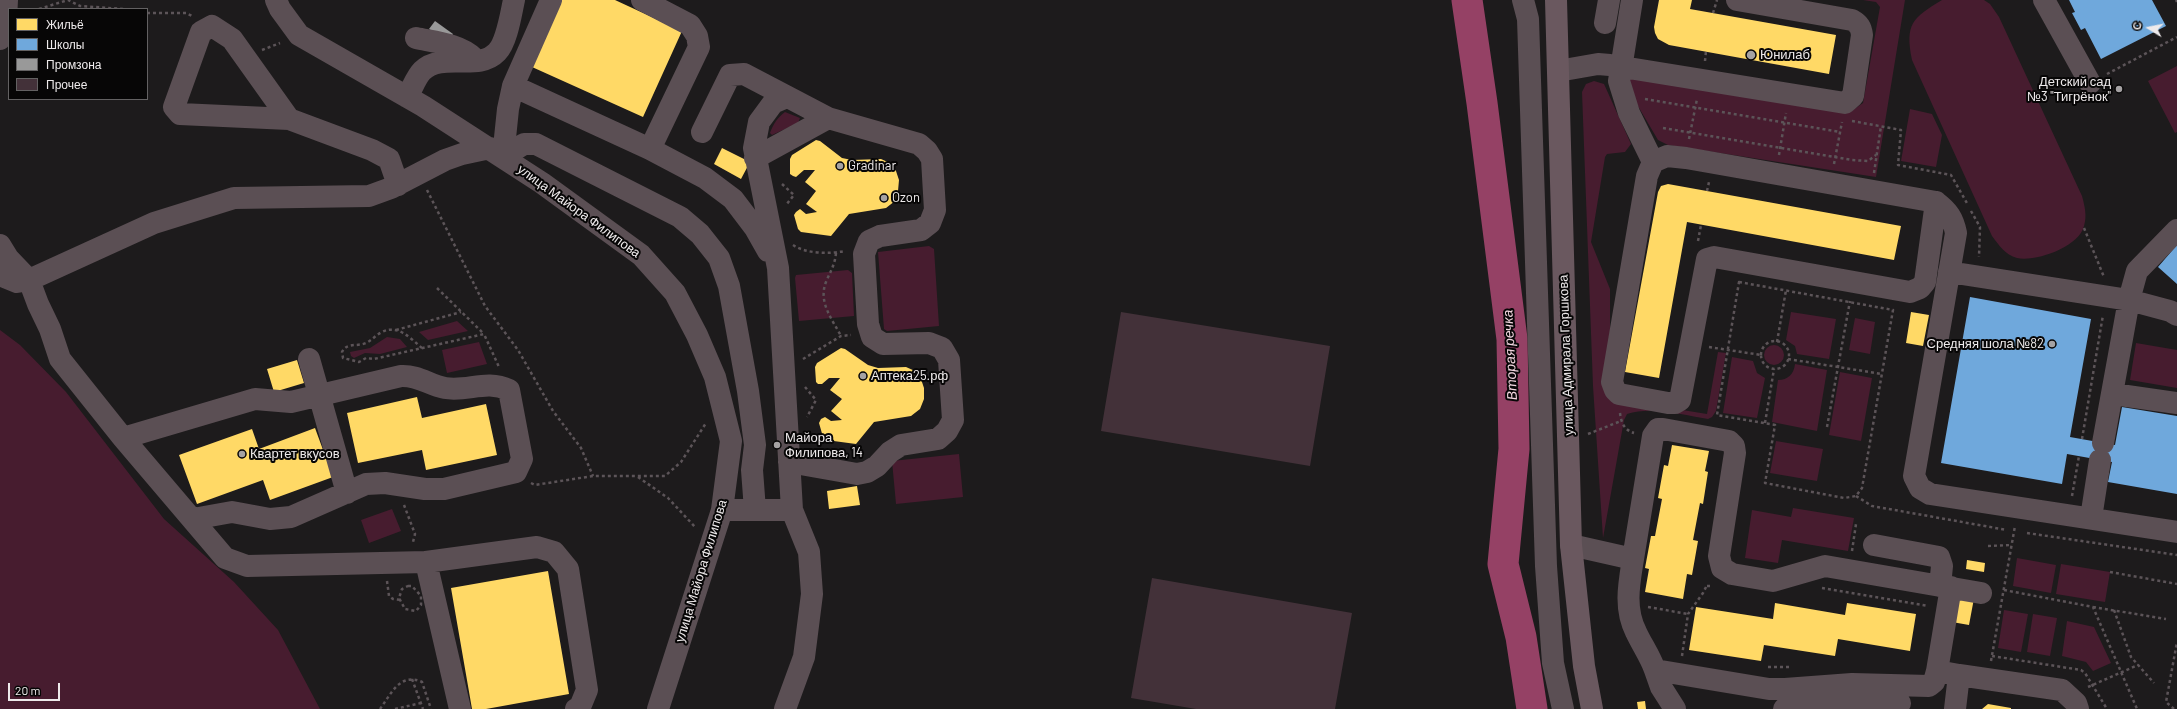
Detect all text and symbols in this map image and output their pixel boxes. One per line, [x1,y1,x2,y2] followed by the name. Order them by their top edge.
[8,8,148,100] legend
[2129,8,2169,48] north arrow
[46,17,84,31] text: Жильё
[2130,21,2144,31] text: С
[46,37,84,51] text: Школы
[1760,47,1810,63] place label: Юнилаб
[1745,49,1757,61] marker: Юнилаб
[46,57,101,71] text: Промзона
[2027,74,2111,105] place label: Детский сад №3 "Тигрёнок"
[46,77,87,91] text: Прочее
[2114,84,2124,94] marker: Детский сад №3 "Тигрёнок"
[848,158,896,174] place label: Gradinar
[514,161,644,261] street label: улица Майора Филипова
[835,161,845,171] marker: Gradinar
[892,190,920,206] place label: Ozon
[879,193,889,203] marker: Ozon
[1555,274,1577,436] street label: улица Адмирала Горшкова
[1499,309,1521,401] water label: Вторая речка
[1927,336,2044,352] place label: Средняя шола №82
[2047,339,2057,349] marker: Средняя шола №82
[871,368,948,384] place label: Аптека25.рф
[858,371,868,381] marker: Аптека25.рф
[785,430,863,461] place label: Майора Филипова, 14
[772,440,782,450] marker: Майора Филипова, 14
[250,446,340,462] place label: Квартет вкусов
[237,449,247,459] marker: Квартет вкусов
[672,498,730,644] street label: улица Майора Филипова
[10,675,62,701] scale bar
[15,683,41,697] text: 20 m

